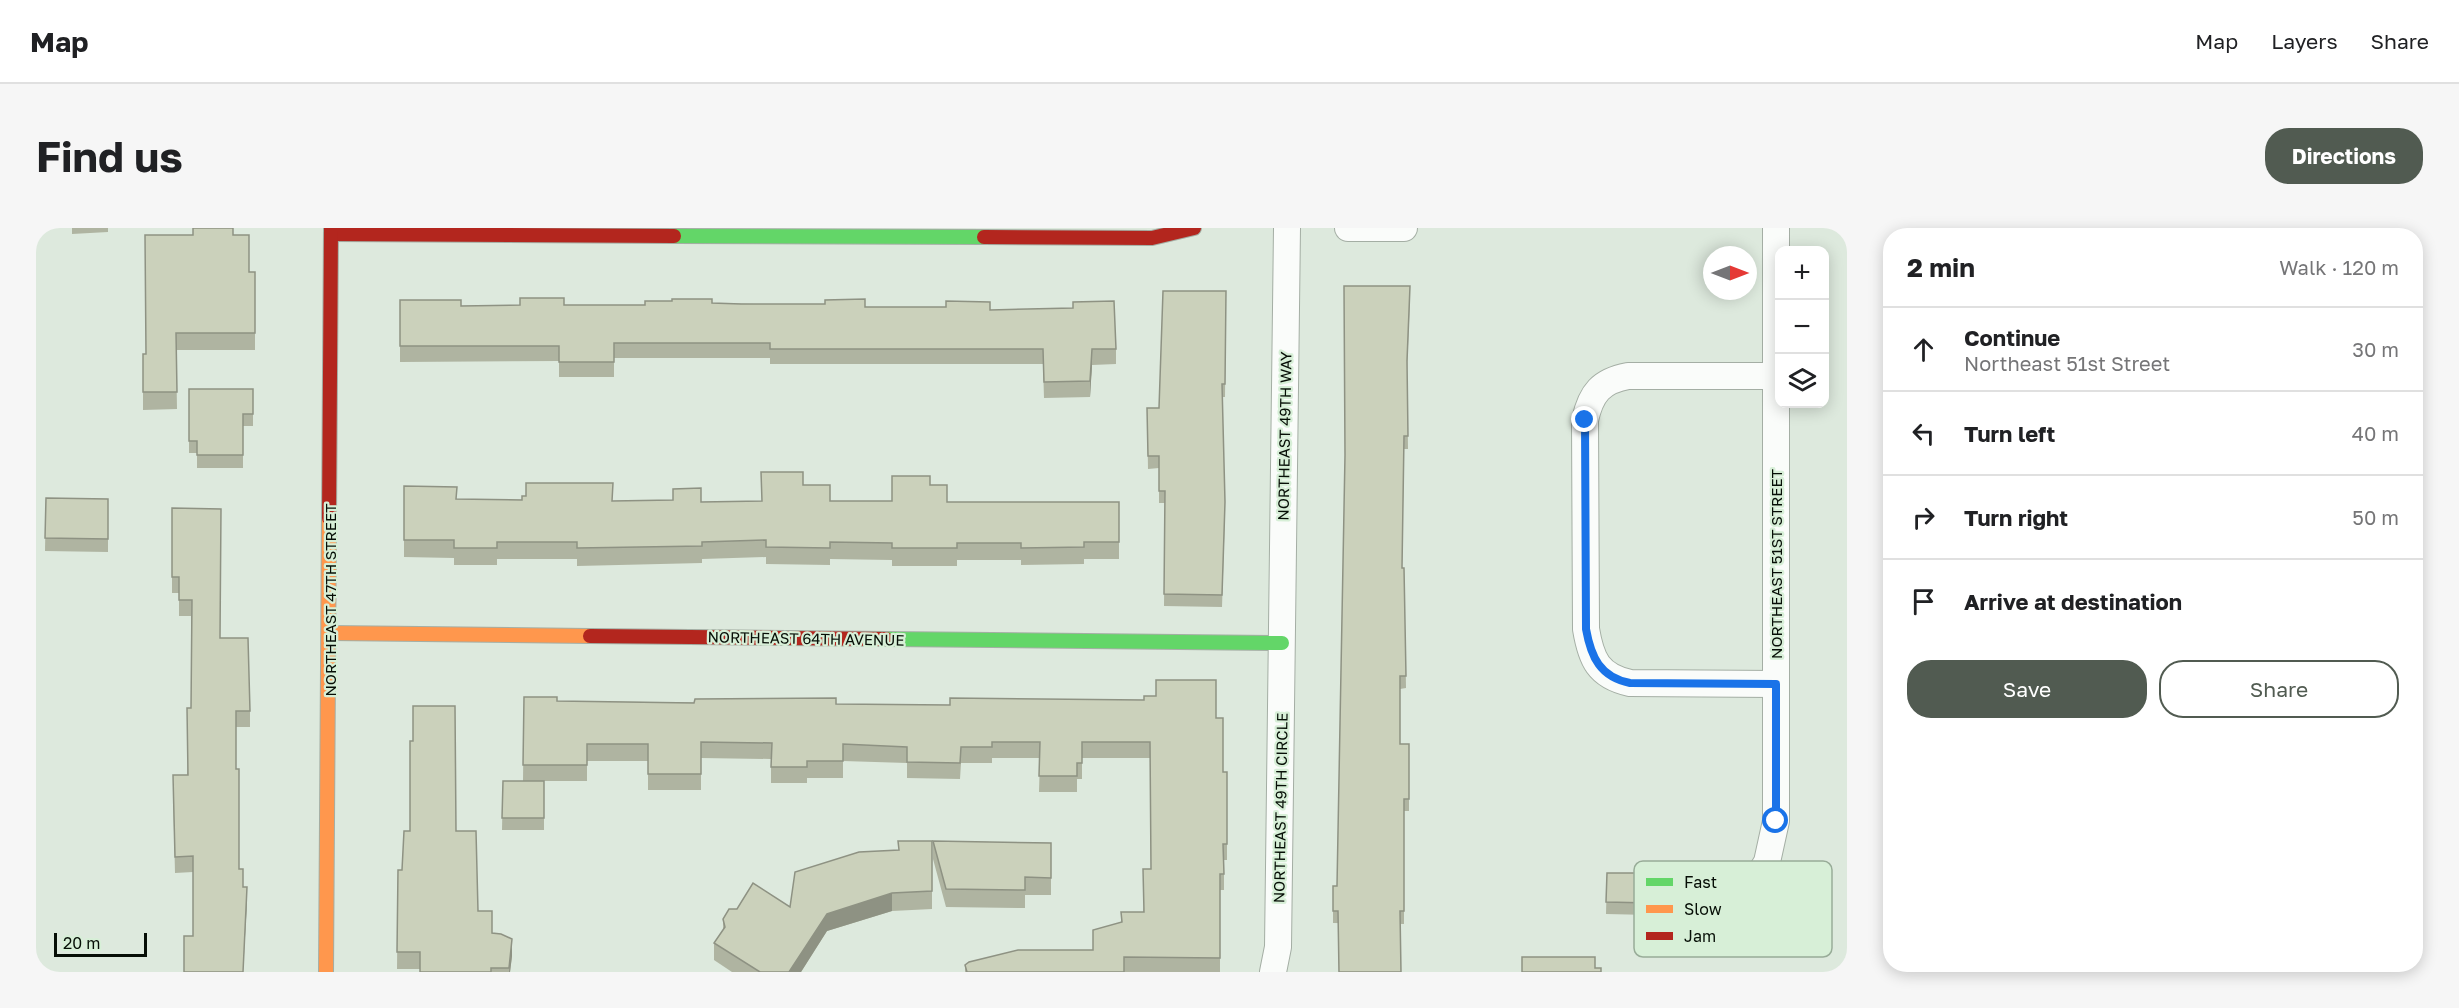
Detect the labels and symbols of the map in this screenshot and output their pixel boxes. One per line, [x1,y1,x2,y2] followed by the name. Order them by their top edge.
[1703,246,1757,300] north arrow
[1274,351,1294,521] street label: NORTHEAST 49TH WAY
[1571,406,1597,432] route end
[1767,469,1785,659] street label: NORTHEAST 51ST STREET
[321,503,339,697] street label: NORTHEAST 47TH STREET
[707,627,905,649] street label: NORTHEAST 64TH AVENUE
[1269,713,1291,903] street label: NORTHEAST 49TH CIRCLE
[1762,807,1788,833] route start
[1634,861,1832,957] legend
[1684,872,1717,892] text: Fast
[1684,899,1722,919] text: Slow
[1684,926,1716,946] text: Jam
[54,930,147,958] scale bar

